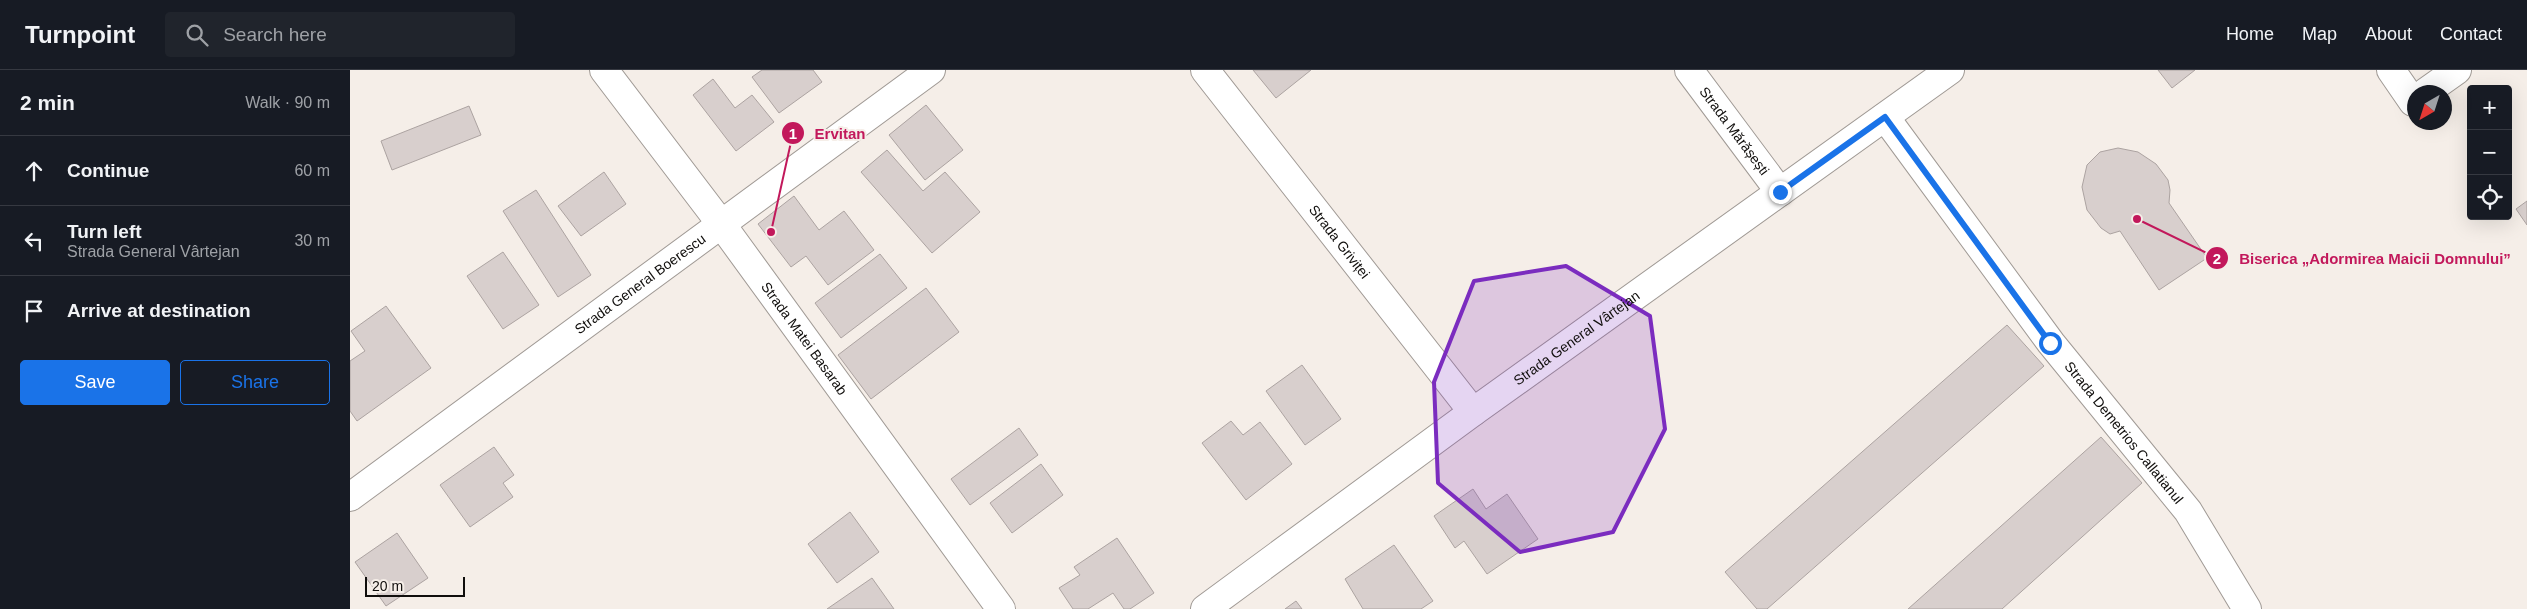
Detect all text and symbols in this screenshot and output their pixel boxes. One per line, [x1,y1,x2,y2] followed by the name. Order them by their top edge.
[165,12,515,57] search box
[25,21,135,48] text: Turnpoint
[183,21,211,49] icon: search
[223,24,327,45] text: Search here
[2226,24,2274,44] text: Home
[2302,24,2337,44] text: Map
[2365,24,2412,44] text: About
[2440,24,2502,44] text: Contact
[1696,84,1773,178] street label: Strada Mărășești
[2407,85,2452,130] north arrow
[2467,85,2512,220] map controls
[2467,85,2512,130] button: +
[20,91,75,114] text: 2 min
[245,94,330,111] text: Walk · 90 m
[780,118,876,148] callout: Ervitan
[789,125,797,142] text: 1
[815,125,865,142] text: Ervitan
[2467,130,2512,175] button: −
[20,157,48,185] icon: ahead
[67,160,149,181] text: Continue
[294,162,330,179] text: 60 m
[2467,175,2512,220] button: locate
[1769,181,1792,204] route end
[1306,202,1373,281] street label: Strada Griviței
[67,221,142,242] text: Turn left
[20,227,48,255] icon: left
[572,231,709,337] street label: Strada General Boerescu
[294,232,330,249] text: 30 m
[67,243,240,260] text: Strada General Vârtejan
[2205,243,2521,273] callout: Biserica „Adormirea Maicii Domnului”
[2213,250,2221,267] text: 2
[2239,250,2511,267] text: Biserica „Adormirea Maicii Domnului”
[758,279,851,398] street label: Strada Matei Basarab
[1510,287,1643,388] street label: Strada General Vârtejan
[20,297,48,325] icon: arrive
[67,300,251,321] text: Arrive at destination
[2039,332,2062,355] route start
[2061,358,2187,507] street label: Strada Demetrios Callatianul
[20,360,170,405] button: Save
[180,360,330,405] button: Share
[365,574,465,597] scale bar
[372,578,403,594] text: 20 m

